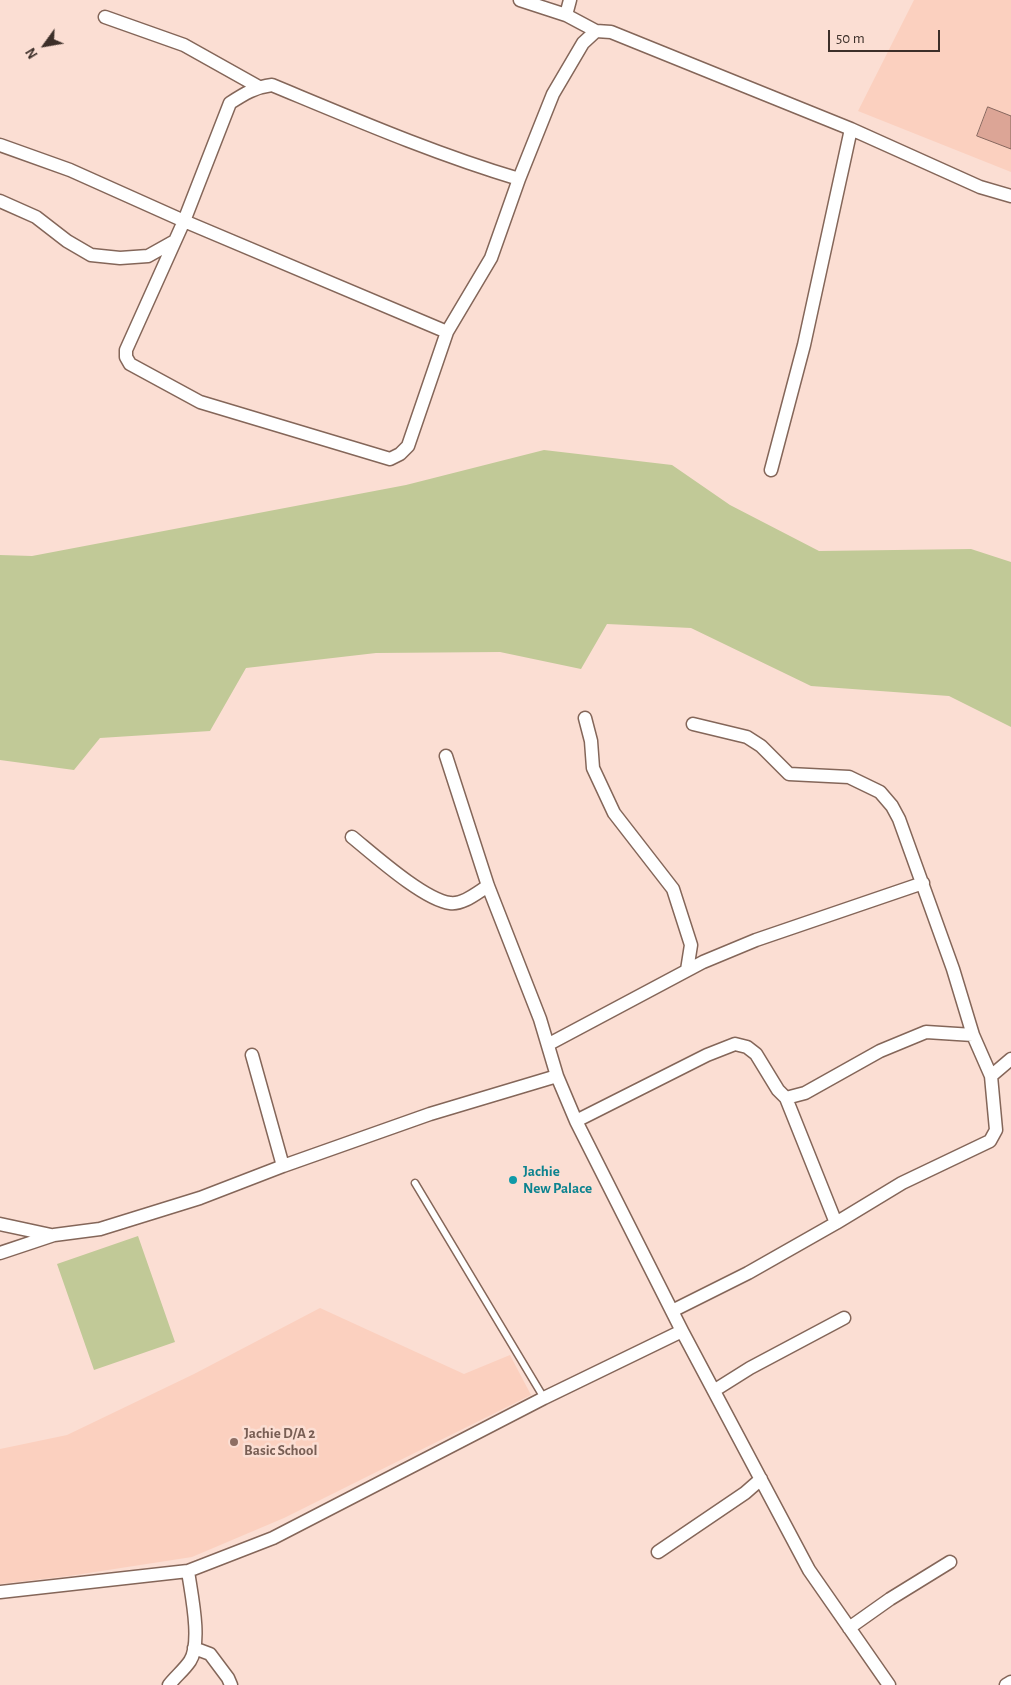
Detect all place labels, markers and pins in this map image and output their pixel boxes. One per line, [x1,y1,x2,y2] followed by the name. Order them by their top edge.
[523,1162,592,1197] place label: Jachie New Palace
[507,1174,519,1186] marker: Jachie New Palace
[244,1424,317,1459] place label: Jachie D/A 2 Basic School
[228,1436,240,1448] marker: Jachie D/A 2 Basic School

